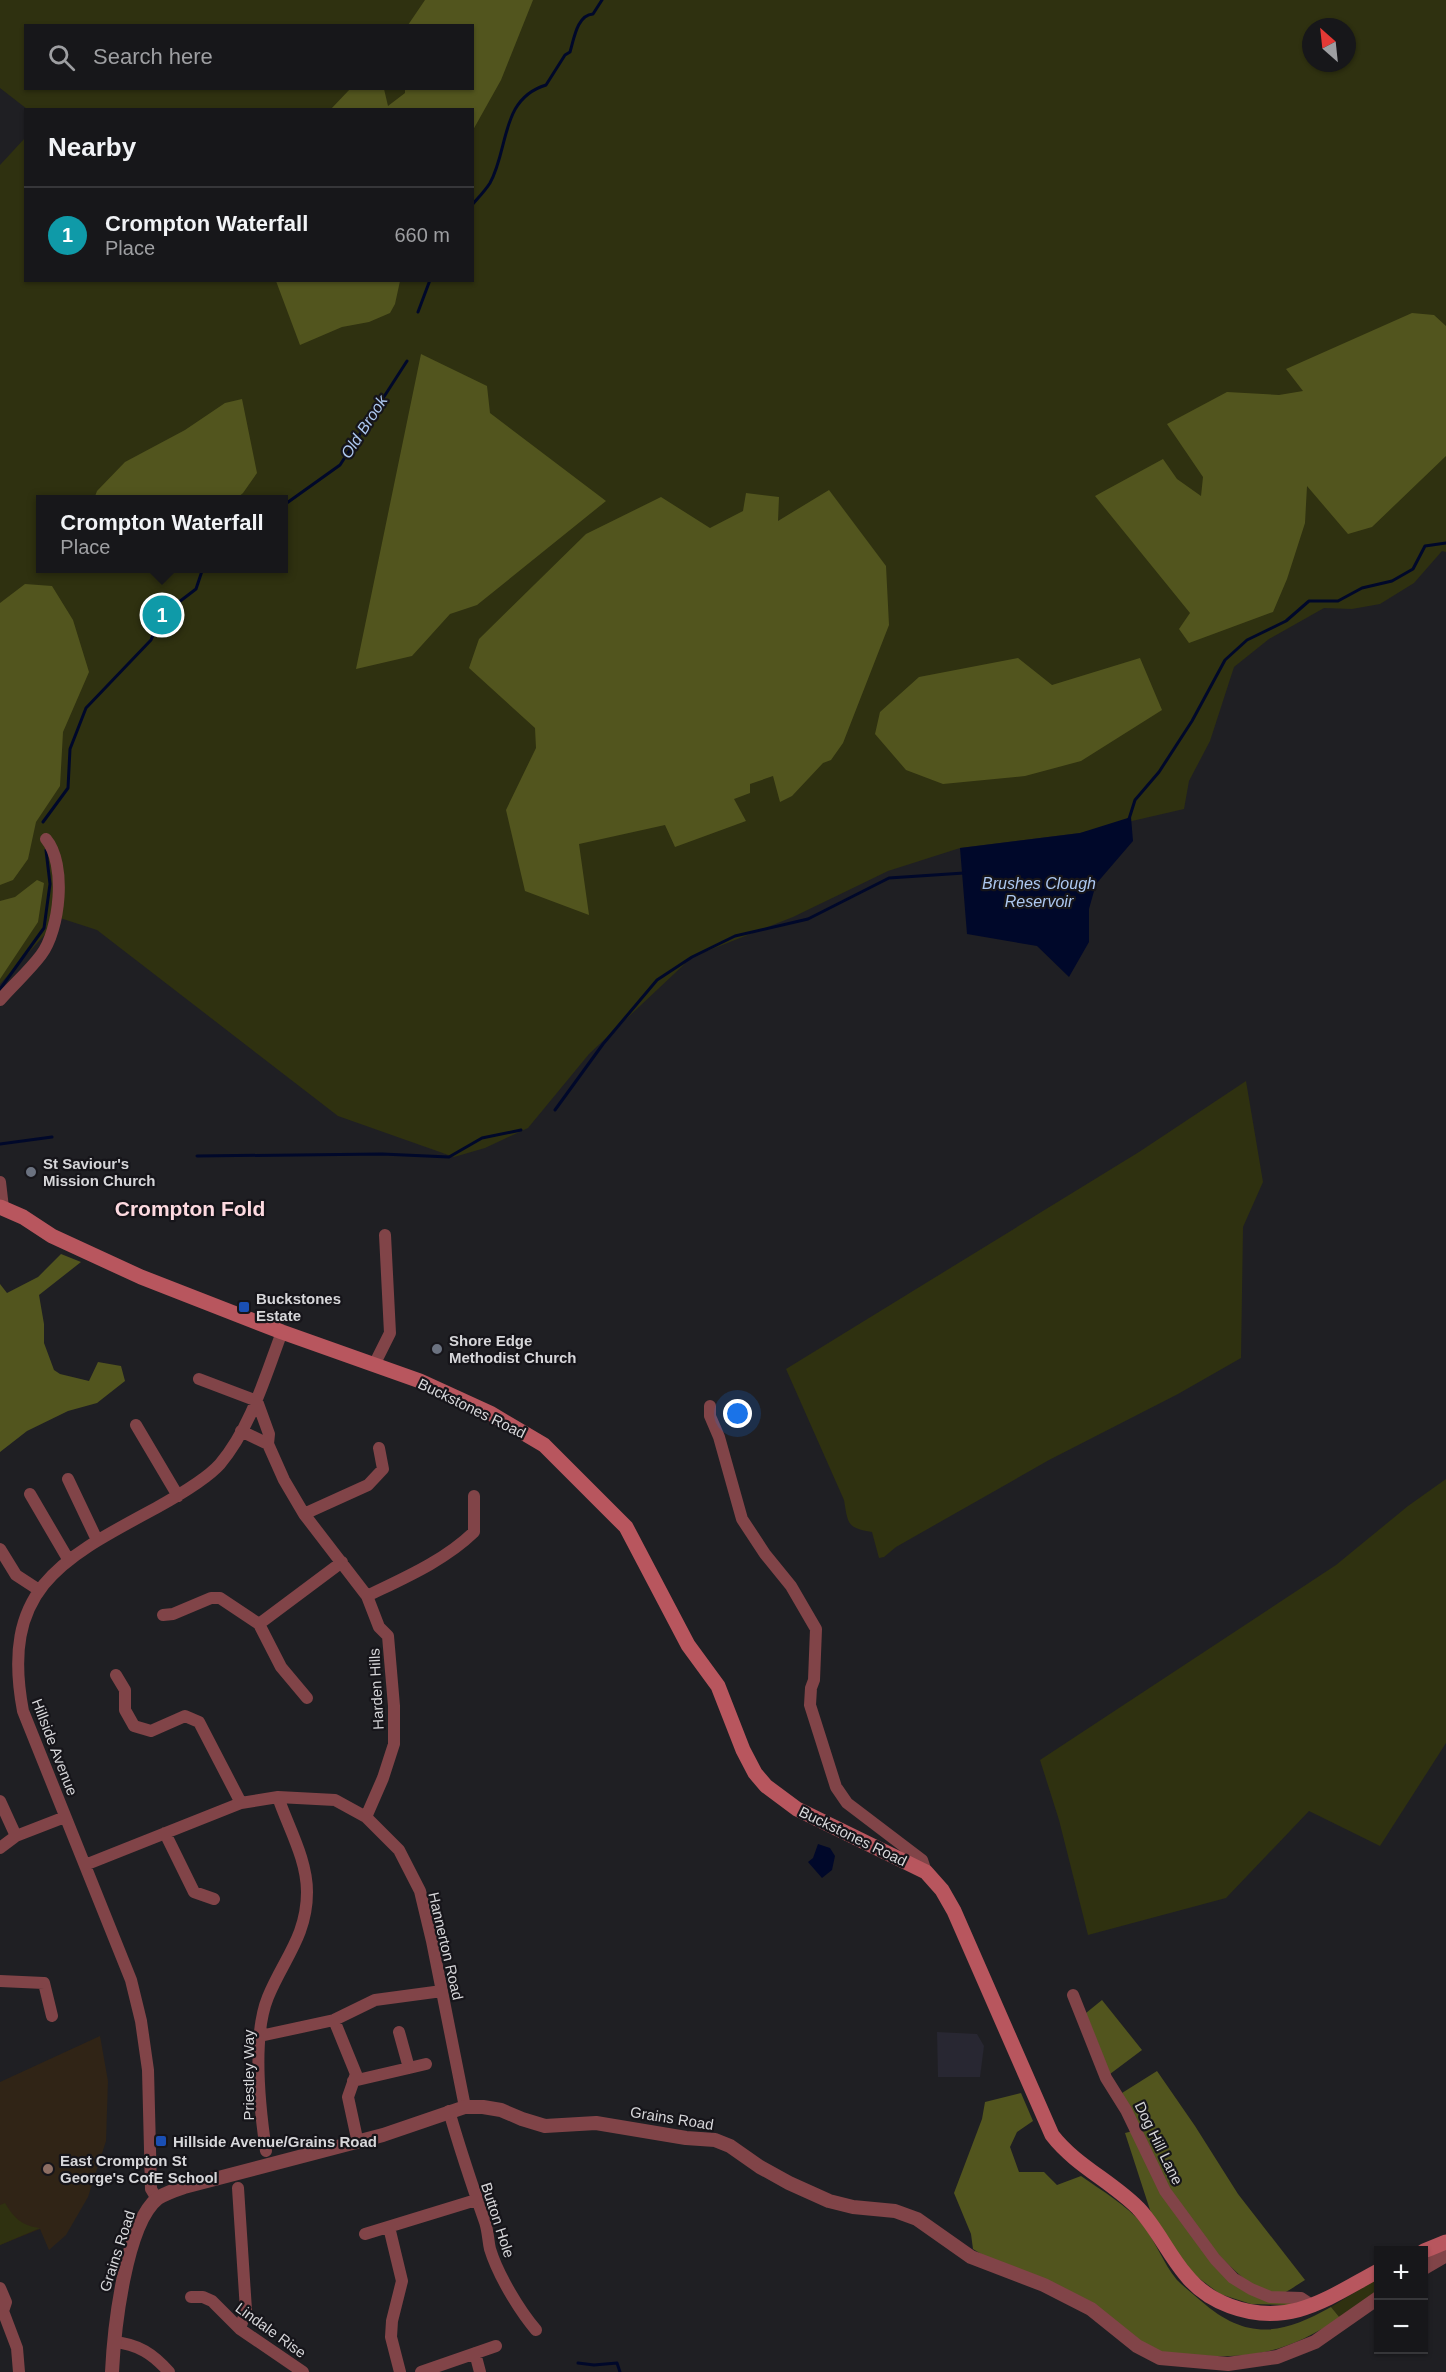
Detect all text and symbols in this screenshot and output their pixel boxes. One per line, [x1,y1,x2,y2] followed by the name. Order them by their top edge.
[1302,18,1356,72] north arrow
[24,24,474,90] search box
[45,41,78,74] icon: search
[93,44,213,69] text: Search here
[48,132,136,162] text: Nearby
[105,211,308,236] text: Crompton Waterfall
[62,224,73,246] text: 1
[394,224,450,246] text: 660 m
[105,237,155,259] text: Place
[337,392,391,461] water label: Old Brook
[36,495,288,573] popup
[60,510,264,535] text: Crompton Waterfall
[60,536,110,558] text: Place
[142,592,182,638] pin: 1
[982,875,1096,910] water label: Brushes Clough Reservoir
[43,1155,156,1189] place label: St Saviour's Mission Church
[24,1165,38,1179] marker: St Saviour's Mission Church
[115,1197,265,1220] district label: Crompton Fold
[256,1290,341,1324] place label: Buckstones Estate
[237,1300,251,1314] marker: Buckstones Estate
[449,1332,577,1366] place label: Shore Edge Methodist Church
[430,1342,444,1356] marker: Shore Edge Methodist Church
[415,1375,529,1441] street label: Buckstones Road
[723,1399,752,1428] your location
[365,1648,387,1730] street label: Harden Hills
[29,1696,81,1798] street label: Hillside Avenue
[796,1803,910,1869] street label: Buckstones Road
[425,1890,467,2002] street label: Hannerton Road
[240,2029,257,2121] street label: Priestley Way
[1132,2099,1186,2187] street label: Dog Hill Lane
[629,2103,715,2133] street label: Grains Road
[173,2133,377,2150] place label: Hillside Avenue/Grains Road
[154,2134,168,2148] marker: Hillside Avenue/Grains Road
[60,2152,218,2186] place label: East Crompton St George's CofE School
[41,2162,55,2176] marker: East Crompton St George's CofE School
[478,2180,518,2260] street label: Button Hole
[96,2208,138,2294] street label: Grains Road
[1374,2246,1428,2354] map controls
[1374,2246,1428,2300] button: +
[233,2299,309,2361] street label: Lindale Rise
[1374,2300,1428,2354] button: −

